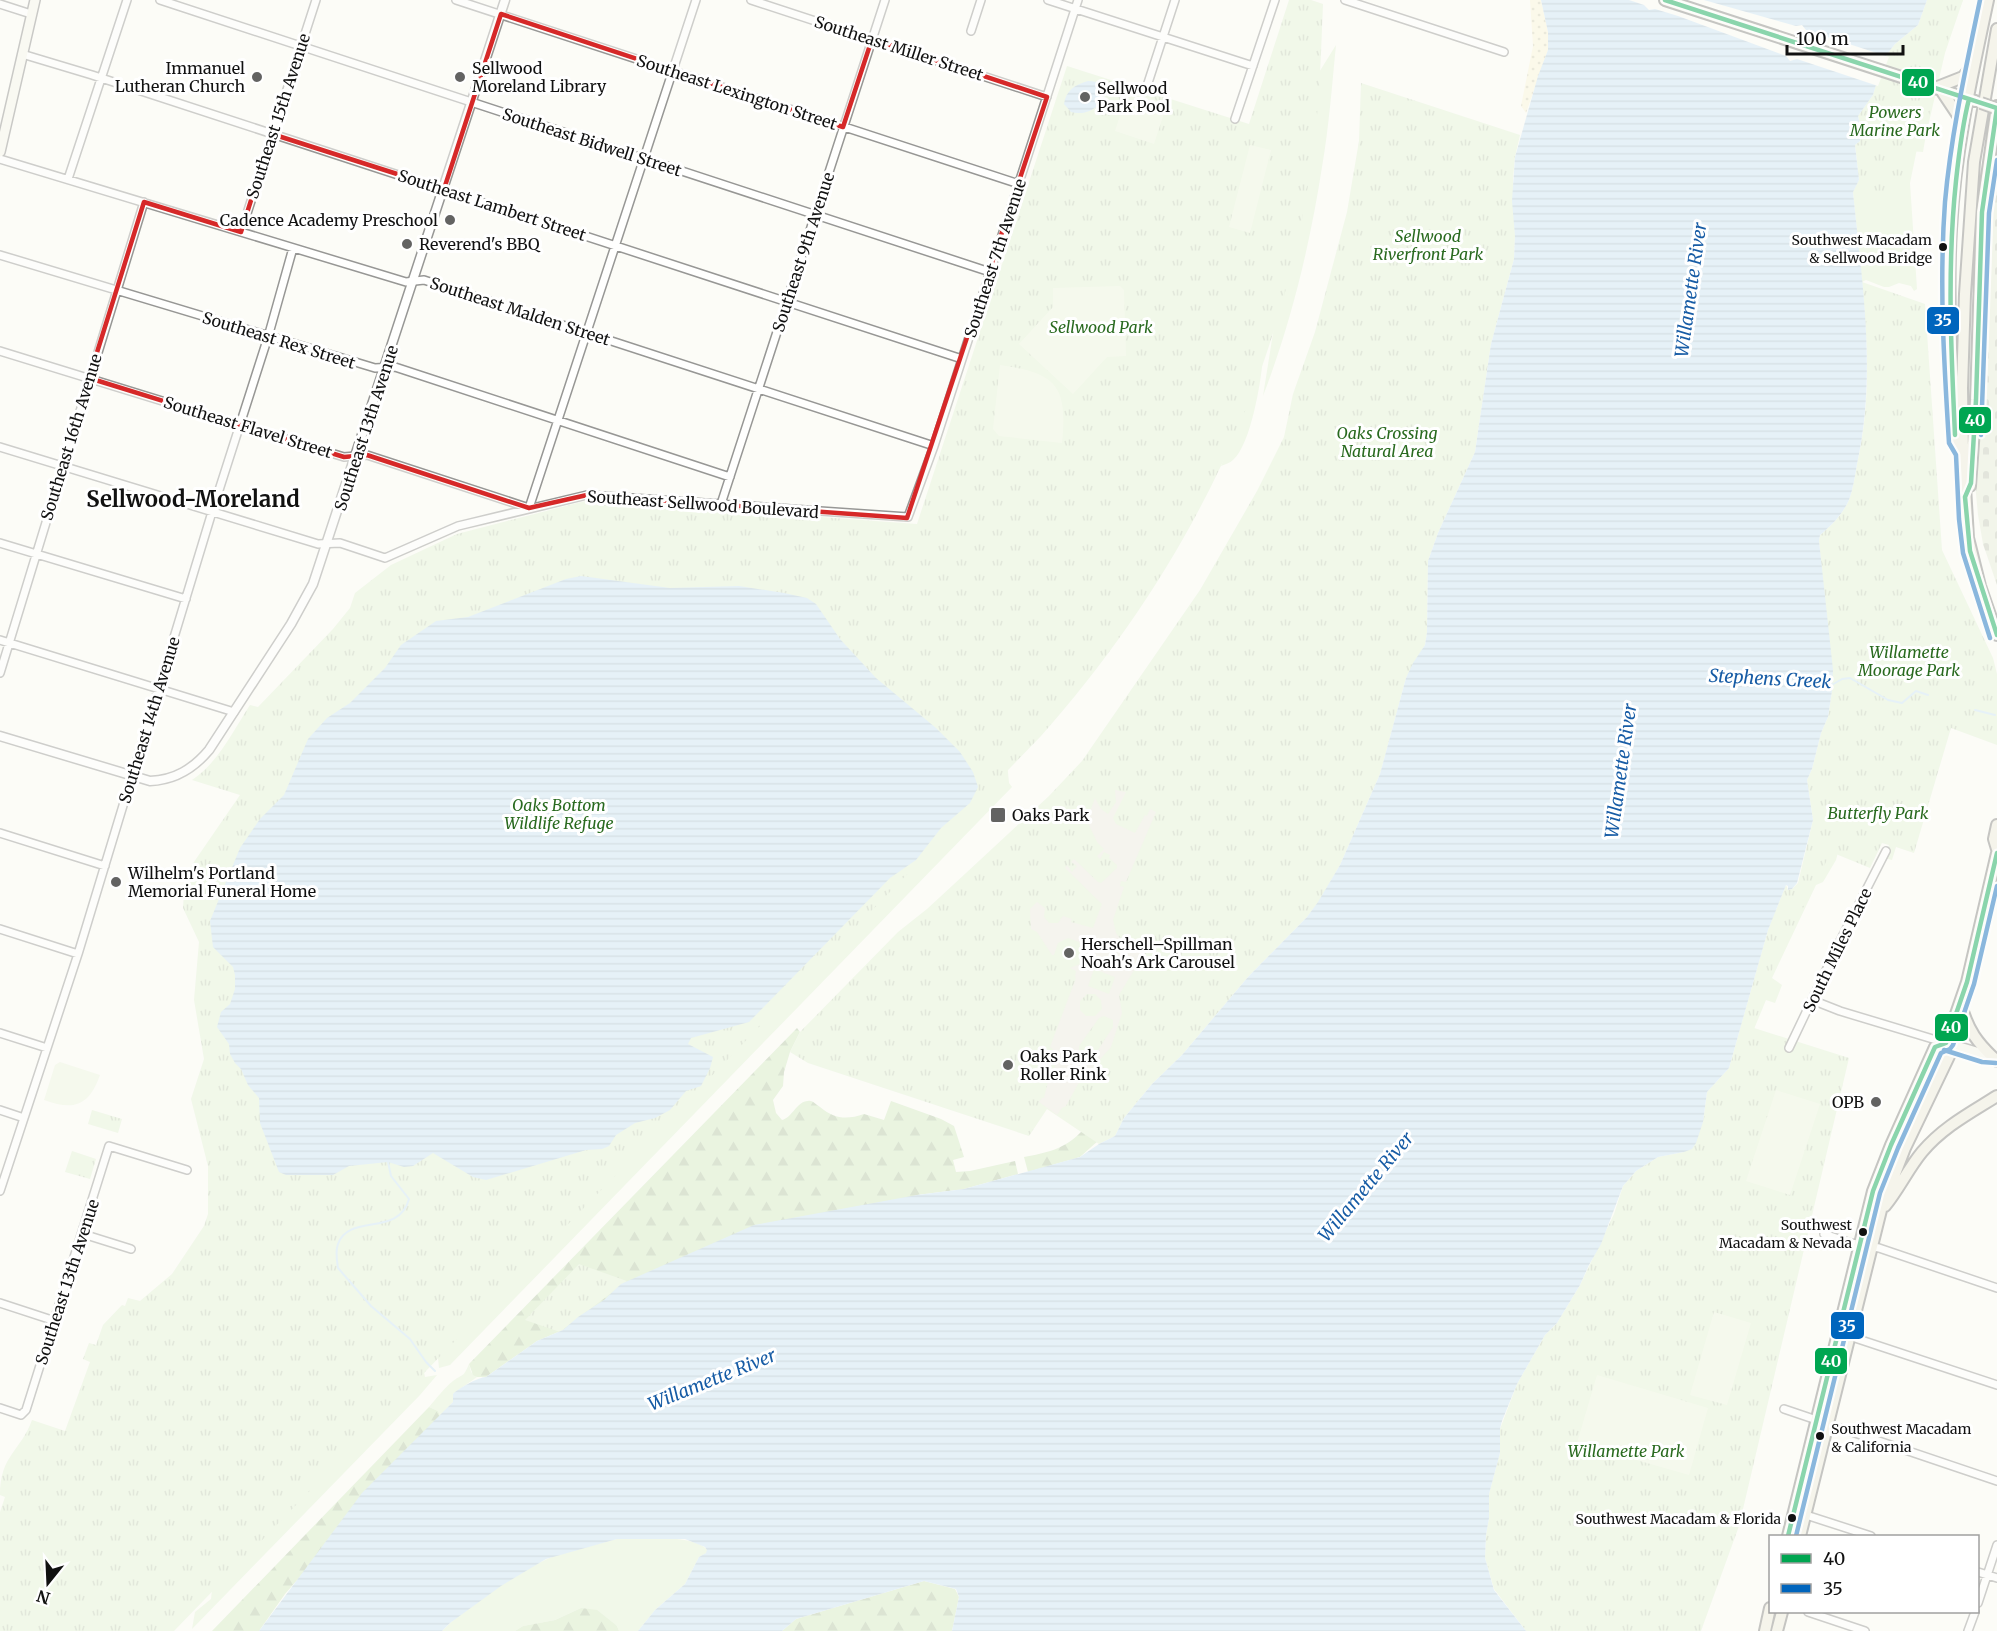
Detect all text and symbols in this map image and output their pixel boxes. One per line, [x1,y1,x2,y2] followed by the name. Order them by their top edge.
[812,11,987,85] street label: Southeast Miller Street
[1787,18,1902,56] scale bar
[1796,27,1849,50] text: 100 m
[242,31,314,201] street label: Southeast 15th Avenue
[634,50,840,134] street label: Southeast Lexington Street
[115,58,245,96] place label: Immanuel Lutheran Church
[472,58,607,96] place label: Sellwood Moreland Library
[1901,68,1935,97] line badge: 40
[250,70,264,84] marker: Immanuel Lutheran Church
[453,70,467,84] marker: Sellwood Moreland Library
[1908,72,1928,92] text: 40
[1097,78,1170,116] place label: Sellwood Park Pool
[1078,90,1092,104] marker: Sellwood Park Pool
[1849,102,1940,140] park label: Powers Marine Park
[500,104,685,181] street label: Southeast Bidwell Street
[395,165,589,245] street label: Southeast Lambert Street
[768,170,838,334] street label: Southeast 9th Avenue
[960,176,1030,340] street label: Southeast 7th Avenue
[220,210,438,230] place label: Cadence Academy Preschool
[443,213,457,227] marker: Cadence Academy Preschool
[1670,220,1711,359] water label: Willamette River
[1373,226,1483,264] park label: Sellwood Riverfront Park
[1792,231,1932,267] place label: Southwest Macadam & Sellwood Bridge
[419,234,541,254] place label: Reverend's BBQ
[400,237,414,251] marker: Reverend's BBQ
[1937,241,1949,253] marker: Southwest Macadam & Sellwood Bridge
[427,272,613,350] street label: Southeast Malden Street
[1926,306,1960,335] line badge: 35
[200,307,359,373] street label: Southeast Rex Street
[1934,310,1952,330] text: 35
[1049,317,1153,337] park label: Sellwood Park
[330,343,402,513] street label: Southeast 13th Avenue
[36,351,106,523] street label: Southeast 16th Avenue
[161,392,335,462] street label: Southeast Flavel Street
[1958,406,1992,434] line badge: 40
[1965,410,1985,430] text: 40
[1336,423,1438,461] park label: Oaks Crossing Natural Area
[86,485,300,513] district label: Sellwood-Moreland
[586,486,820,522] street label: Southeast Sellwood Boulevard
[114,634,184,806] street label: Southeast 14th Avenue
[1857,642,1960,680] park label: Willamette Moorage Park
[1708,664,1832,693] water label: Stephens Creek
[1600,701,1641,840] water label: Willamette River
[504,795,614,833] park label: Oaks Bottom Wildlife Refuge
[1828,803,1929,823] park label: Butterfly Park
[1012,805,1090,825] place label: Oaks Park
[989,806,1007,824] marker: Oaks Park
[127,863,316,901] place label: Wilhelm's Portland Memorial Funeral Home
[109,875,123,889] marker: Wilhelm's Portland Memorial Funeral Home
[1798,885,1876,1015] street label: South Miles Place
[1081,934,1235,972] place label: Herschell–Spillman Noah's Ark Carousel
[1062,946,1076,960] marker: Herschell–Spillman Noah's Ark Carousel
[1934,1013,1969,1042] line badge: 40
[1941,1017,1961,1037] text: 40
[1020,1046,1107,1084] place label: Oaks Park Roller Rink
[1001,1058,1015,1072] marker: Oaks Park Roller Rink
[1832,1092,1864,1112] place label: OPB
[1869,1095,1883,1109] marker: OPB
[1313,1127,1419,1246] water label: Willamette River
[31,1197,103,1367] street label: Southeast 13th Avenue
[1719,1216,1853,1252] place label: Southwest Macadam & Nevada
[1857,1226,1869,1238] marker: Southwest Macadam & Nevada
[1830,1311,1865,1340] line badge: 35
[1838,1316,1856,1336] text: 35
[644,1343,780,1416] water label: Willamette River
[1814,1347,1848,1375] line badge: 40
[1821,1351,1841,1371] text: 40
[1831,1420,1972,1456] place label: Southwest Macadam & California
[1814,1430,1826,1442] marker: Southwest Macadam & California
[1568,1441,1685,1461] park label: Willamette Park
[1575,1510,1781,1528] place label: Southwest Macadam & Florida
[1786,1512,1798,1524] marker: Southwest Macadam & Florida
[1769,1535,1979,1613] legend
[1823,1547,1845,1570] text: 40
[18,1553,78,1613] north arrow
[1823,1577,1843,1600] text: 35
[34,1586,52,1609] text: N

